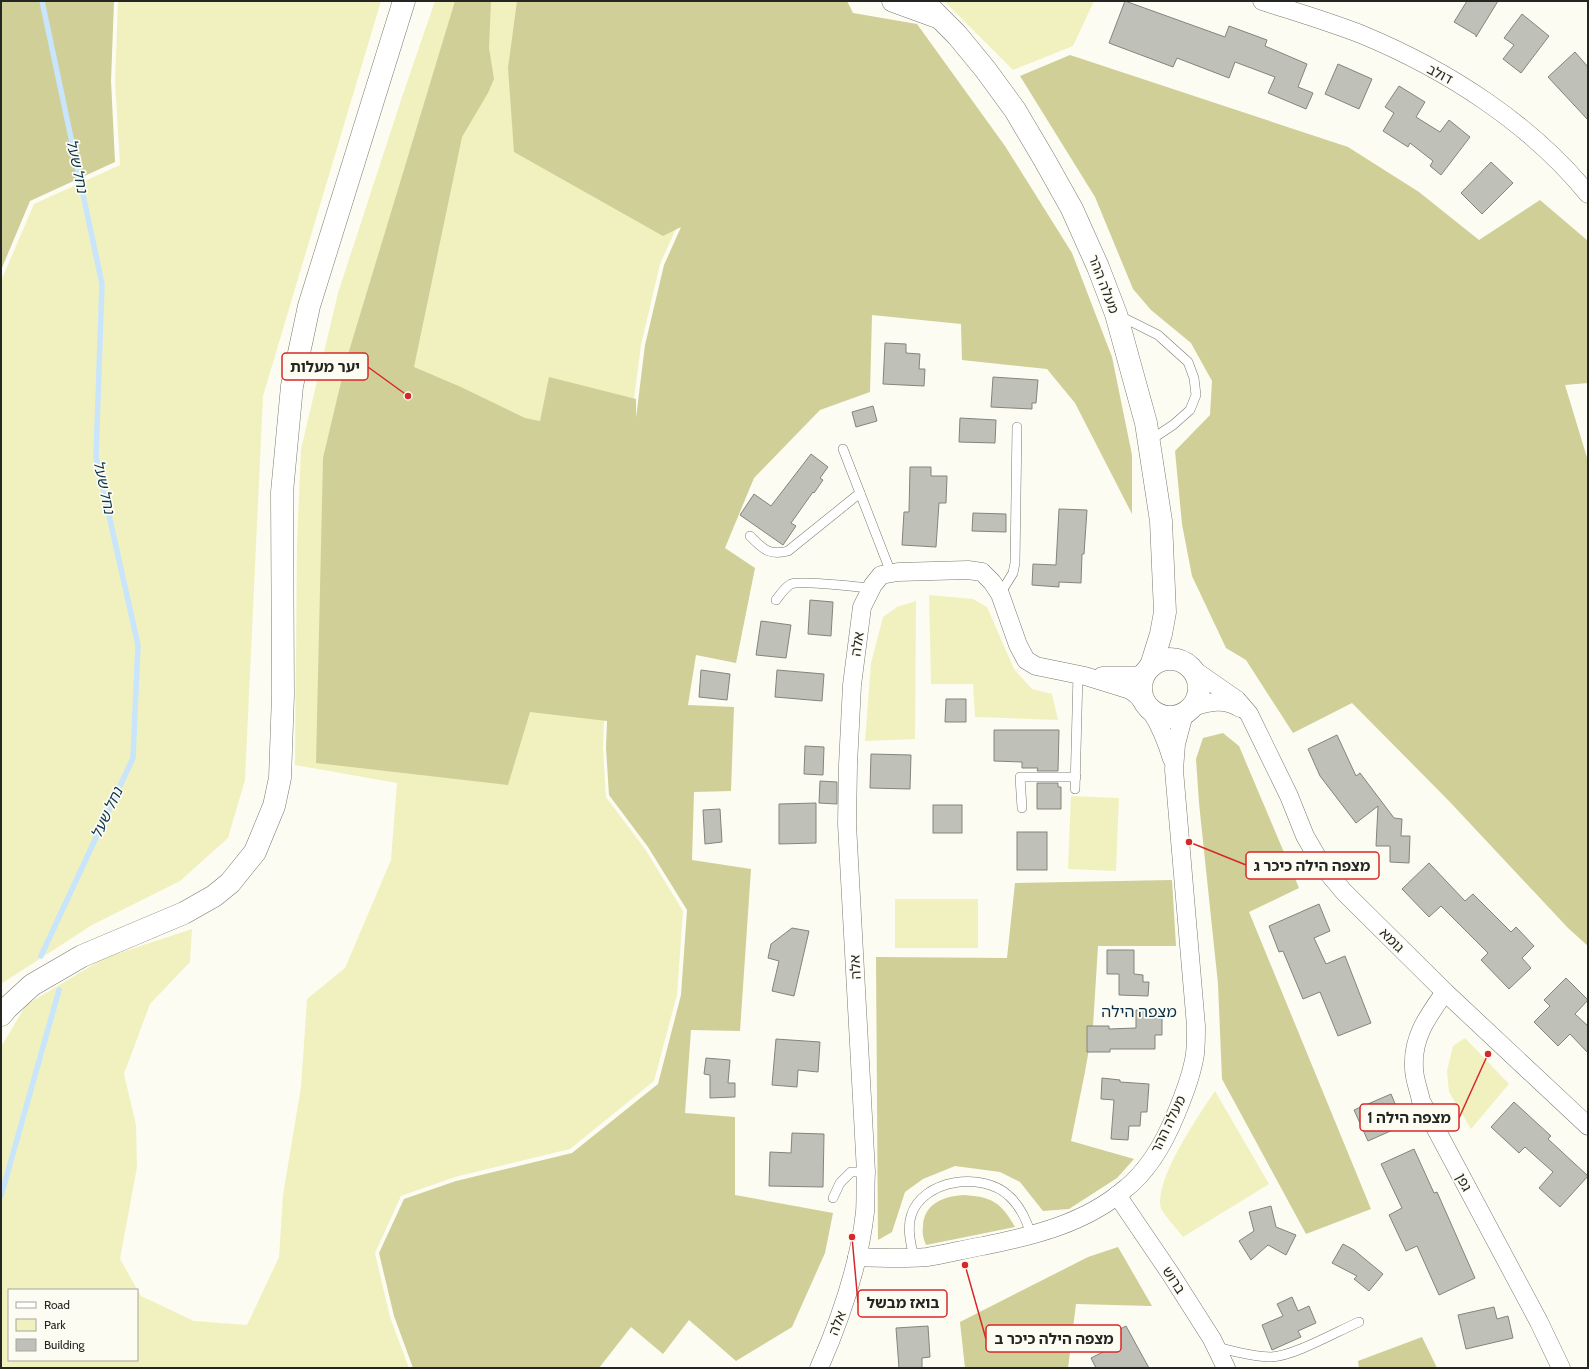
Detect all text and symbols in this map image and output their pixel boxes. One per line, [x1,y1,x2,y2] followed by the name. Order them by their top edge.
[1424,60,1456,88] street label: דולב
[63,138,92,196] water label: נחל שעל
[1085,252,1123,316] street label: מעלה ההר
[282,353,368,380] callout: יער מעלות
[290,358,360,376] text: יער מעלות
[90,459,119,517] water label: נחל שעל
[846,630,868,658] street label: אלה
[87,783,127,841] water label: נחל שעל
[1246,852,1379,879] callout: מצפה הילה כיכר ג
[1254,857,1371,875] text: מצפה הילה כיכר ג
[1376,924,1408,956] street label: גומא
[845,954,865,980] street label: אלה
[1101,1002,1177,1021] district label: מצפה הילה
[1146,1092,1190,1156] street label: מעלה ההר
[1360,1104,1459,1131] callout: מצפה הילה 1
[1367,1109,1451,1127] text: מצפה הילה 1
[1452,1170,1476,1194] street label: גפן
[1158,1263,1190,1297] street label: ברוש
[8,1289,138,1361] legend
[858,1290,947,1317] callout: בואז מבשל
[867,1294,939,1312] text: בואז מבשל
[44,1297,70,1312] text: Road
[824,1308,850,1338] street label: אלה
[44,1317,66,1332] text: Park
[986,1325,1121,1352] callout: מצפה הילה כיכר ב
[994,1330,1114,1348] text: מצפה הילה כיכר ב
[44,1337,86,1352] text: Building

